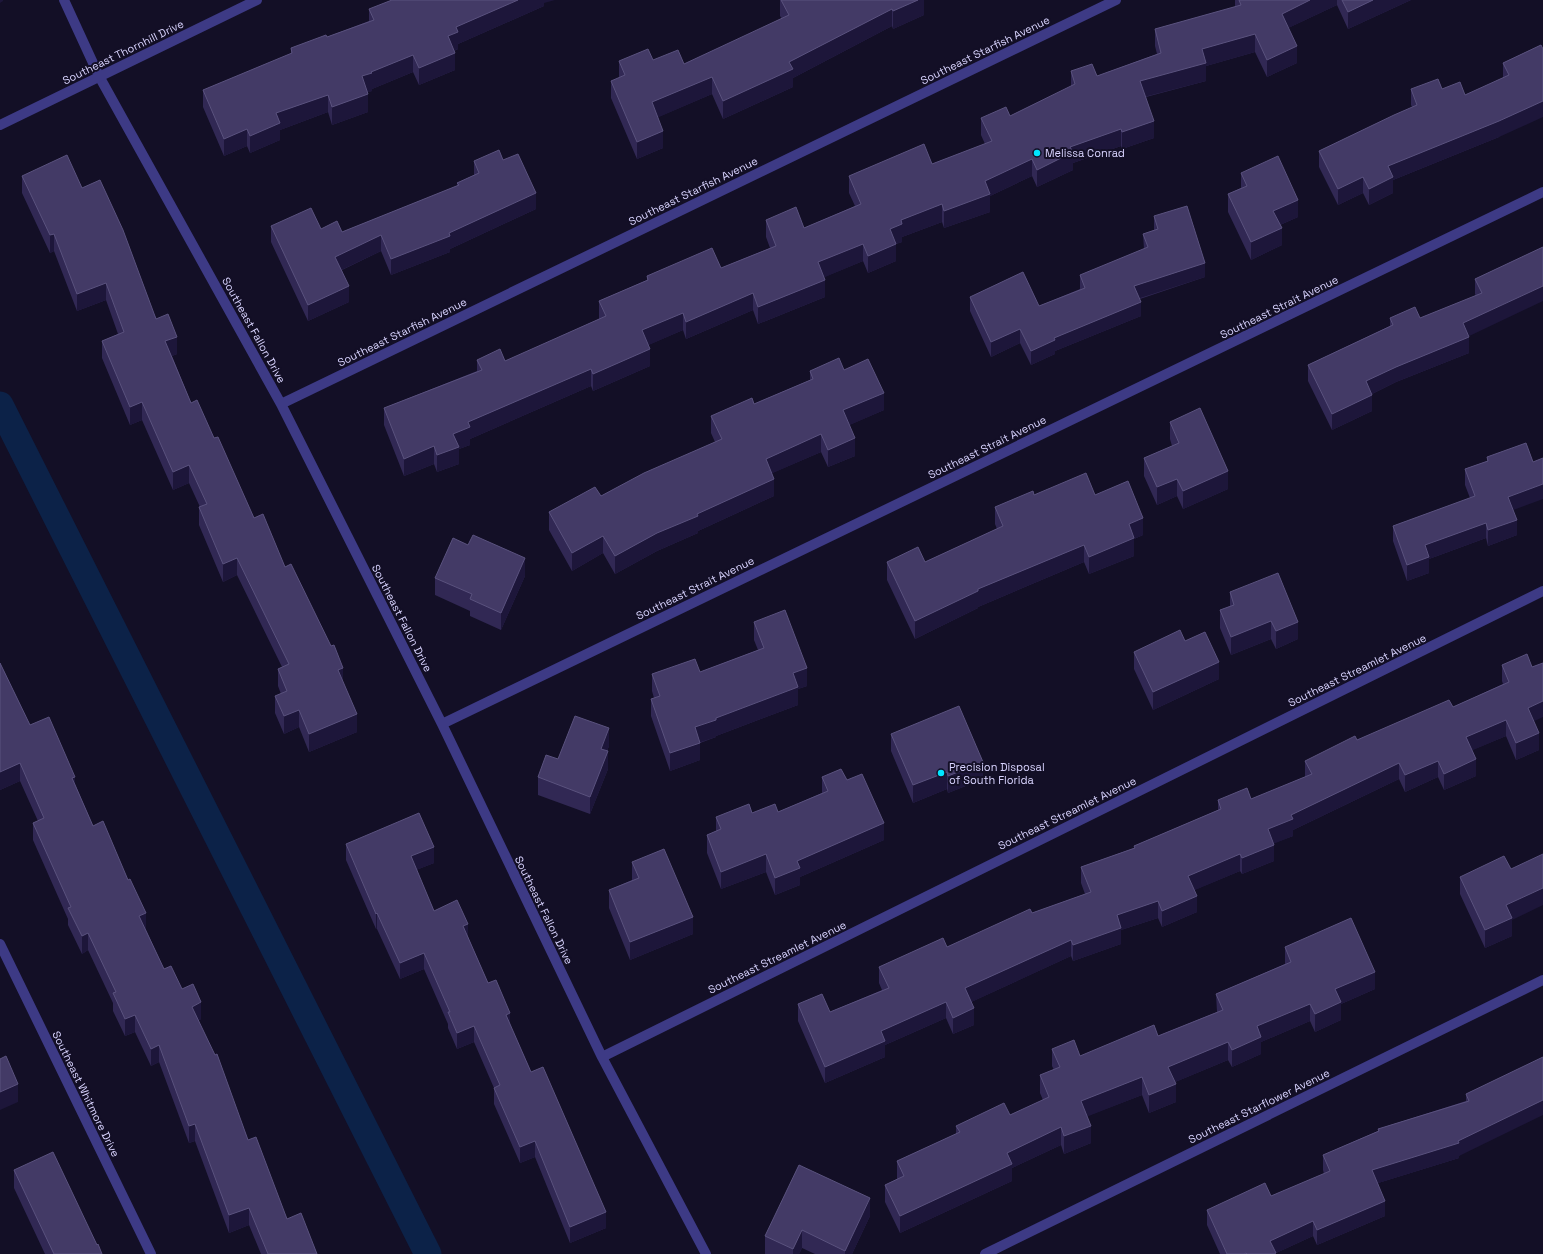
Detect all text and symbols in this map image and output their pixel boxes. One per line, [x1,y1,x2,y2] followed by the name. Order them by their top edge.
[918,13,1052,87] street label: Southeast Starfish Avenue
[60,17,186,87] street label: Southeast Thornhill Drive
[1045,146,1125,160] place label: Melissa Conrad
[1032,148,1042,158] marker: Melissa Conrad
[626,154,760,228] street label: Southeast Starfish Avenue
[1218,272,1340,342] street label: Southeast Strait Avenue
[219,275,289,385] street label: Southeast Fallon Drive
[335,295,469,369] street label: Southeast Starfish Avenue
[926,412,1048,482] street label: Southeast Strait Avenue
[634,553,756,623] street label: Southeast Strait Avenue
[369,562,435,674] street label: Southeast Fallon Drive
[1286,630,1428,710] street label: Southeast Streamlet Avenue
[949,760,1045,787] place label: Precision Disposal of South Florida
[936,768,946,778] marker: Precision Disposal of South Florida
[996,773,1138,853] street label: Southeast Streamlet Avenue
[512,854,576,966] street label: Southeast Fallon Drive
[706,917,848,997] street label: Southeast Streamlet Avenue
[49,1029,123,1159] street label: Southeast Whitmore Drive
[1186,1066,1332,1146] street label: Southeast Starflower Avenue

